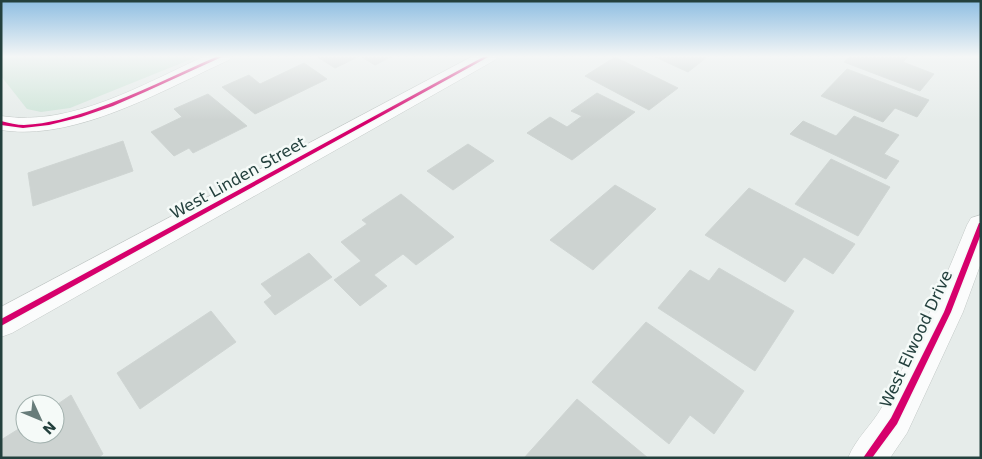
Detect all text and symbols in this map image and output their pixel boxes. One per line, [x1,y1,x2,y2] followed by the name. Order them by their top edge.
[167,133,309,223] street label: West Linden Street
[876,267,956,411] street label: West Elwood Drive
[15,394,65,444] north arrow
[40,418,59,438] text: N

